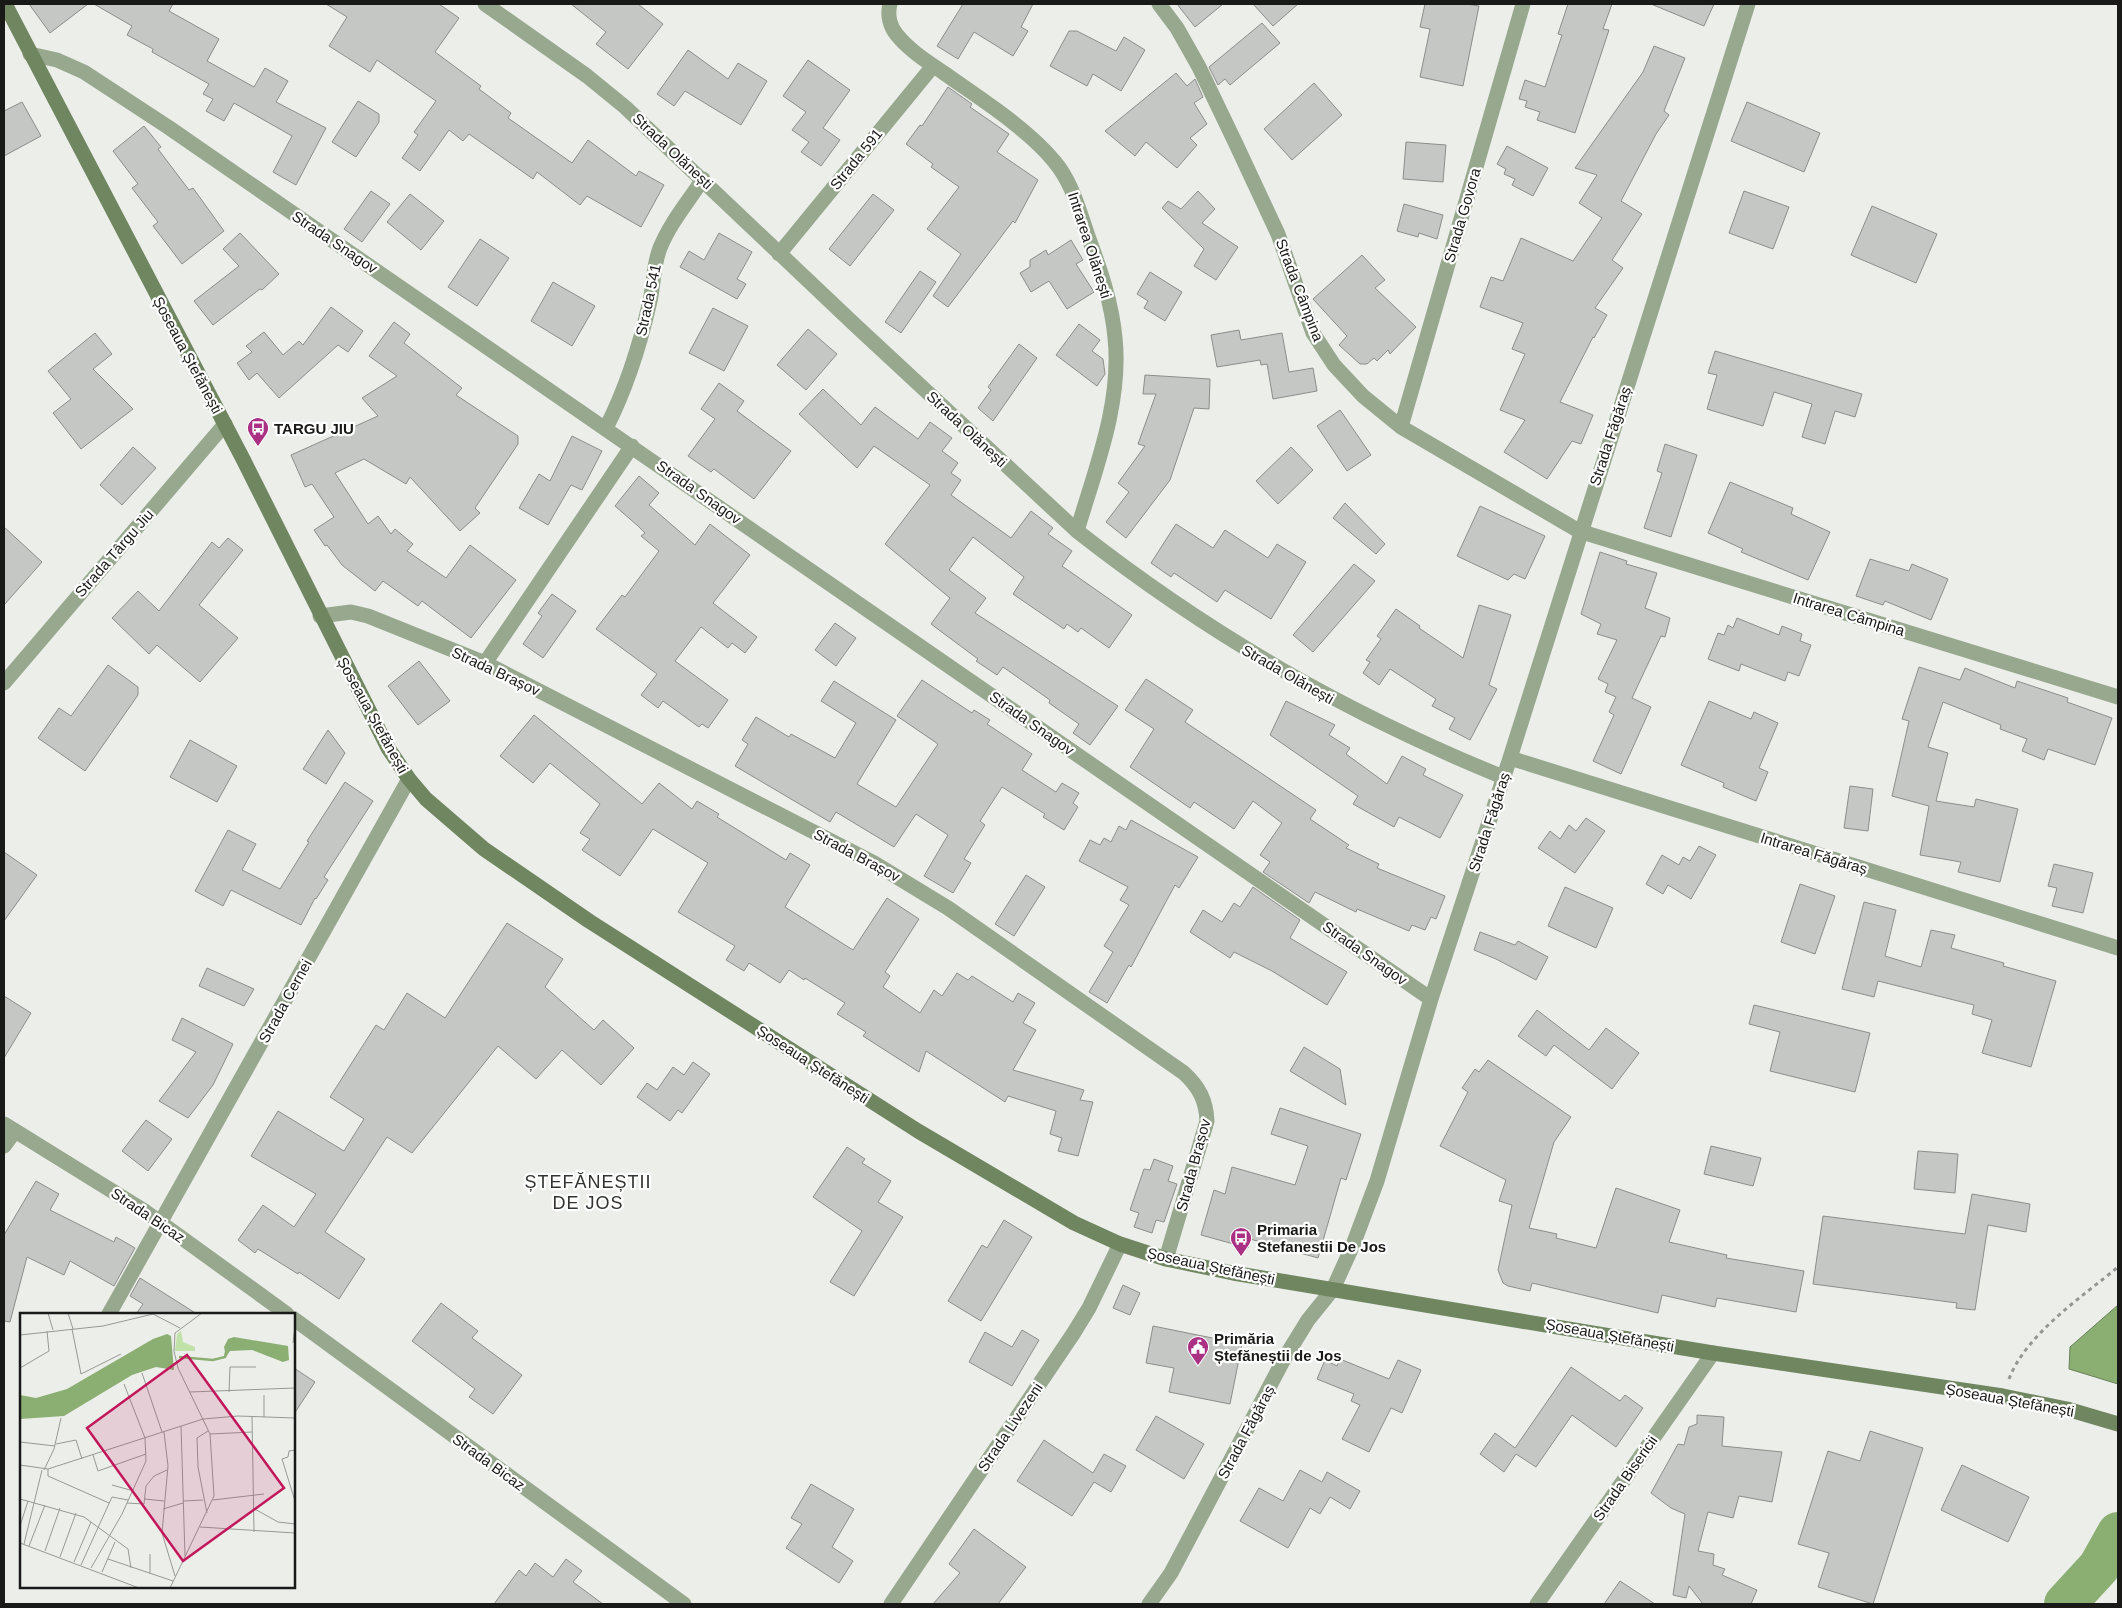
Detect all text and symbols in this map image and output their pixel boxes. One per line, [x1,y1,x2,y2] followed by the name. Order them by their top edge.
[629,110,717,192] street label: Strada Olănești
[826,125,886,193] street label: Strada 591
[1440,165,1484,264] street label: Strada Govora
[1065,190,1115,300] street label: Intrarea Olănești
[289,207,381,277] street label: Strada Snagov
[1273,236,1328,344] street label: Strada Câmpina
[632,262,664,338] street label: Strada 541
[150,294,226,416] street label: Șoseaua Ștefănești
[1586,384,1634,488] street label: Strada Făgăraș
[923,388,1011,470] street label: Strada Olănești
[246,416,270,447] bus stop icon: TARGU JIU
[274,420,354,437] place label: TARGU JIU
[653,457,745,528] street label: Strada Snagov
[71,506,157,600] street label: Strada Târgu Jiu
[1791,589,1908,639] street label: Intrarea Câmpina
[1239,641,1337,707] street label: Strada Olănești
[449,643,543,699] street label: Strada Brașov
[334,654,412,776] street label: Șoseaua Ștefănești
[986,688,1078,759] street label: Strada Snagov
[1465,770,1513,874] street label: Strada Făgăraș
[811,825,903,885] street label: Strada Brașov
[1758,829,1870,877] street label: Intrarea Făgăraș
[1319,918,1411,989] street label: Strada Snagov
[255,956,315,1046] street label: Strada Cernei
[754,1021,872,1107] street label: Șoseaua Ștefănești
[1172,1116,1214,1213] street label: Strada Brașov
[524,1172,652,1213] district label: ȘTEFĂNEȘTII DE JOS
[108,1184,188,1246] street label: Strada Bicaz
[1257,1221,1386,1255] place label: Primaria Stefanestii De Jos
[1229,1226,1253,1257] bus stop icon: Primaria Stefanestii De Jos
[1146,1244,1276,1288] street label: Șoseaua Ștefănești
[20,1313,295,1588] inset map
[1544,1315,1676,1355] street label: Șoseaua Ștefănești
[1214,1330,1342,1364] place label: Primăria Ștefăneștii de Jos
[1186,1335,1210,1366] public building icon: Primăria Ștefăneștii de Jos
[974,1379,1046,1475] street label: Strada Livezeni
[1944,1380,2076,1420] street label: Șoseaua Ștefănești
[1214,1382,1278,1482] street label: Strada Făgăraș
[450,1430,528,1494] street label: Strada Bicaz
[1589,1432,1661,1524] street label: Strada Bisericii

